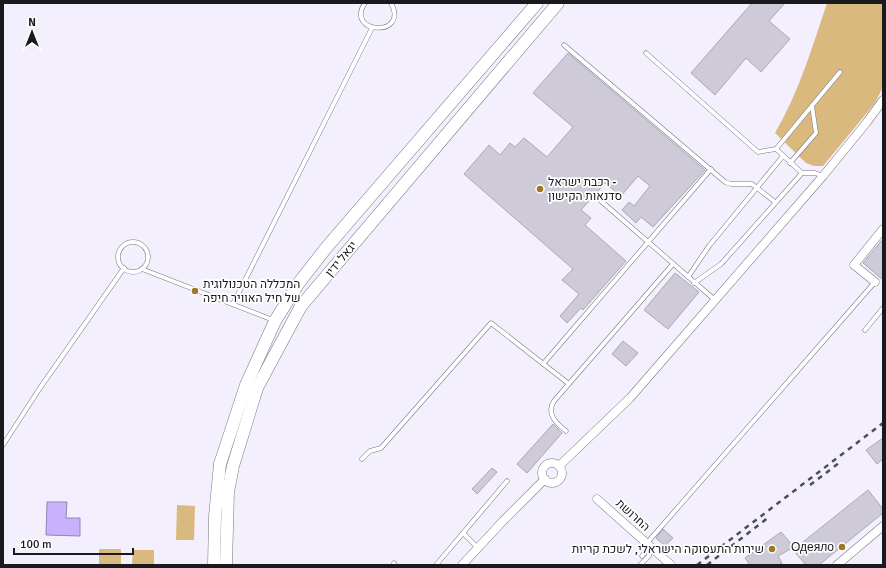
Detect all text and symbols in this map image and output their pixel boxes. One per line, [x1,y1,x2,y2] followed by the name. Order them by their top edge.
[12,12,52,52] north arrow
[28,16,36,29] text: N
[548,175,622,204] place label: רכבת ישראל - סדנאות הקישון
[535,184,545,194] marker: רכבת ישראל - סדנאות הקישון
[322,239,361,280] street label: יגאל ידין
[203,277,301,306] place label: המכללה הטכנולוגית של חיל האוויר חיפה
[190,286,200,296] marker: המכללה הטכנולוגית של חיל האוויר חיפה
[612,496,653,535] street label: החרושת
[14,530,133,556] scale bar
[20,537,52,552] text: 100 m
[791,540,834,555] place label: Одеяло
[572,542,764,557] place label: שירות התעסוקה הישראלי, לשכת קריות
[837,542,847,552] marker: Одеяло
[767,544,777,554] marker: שירות התעסוקה הישראלי, לשכת קריות

